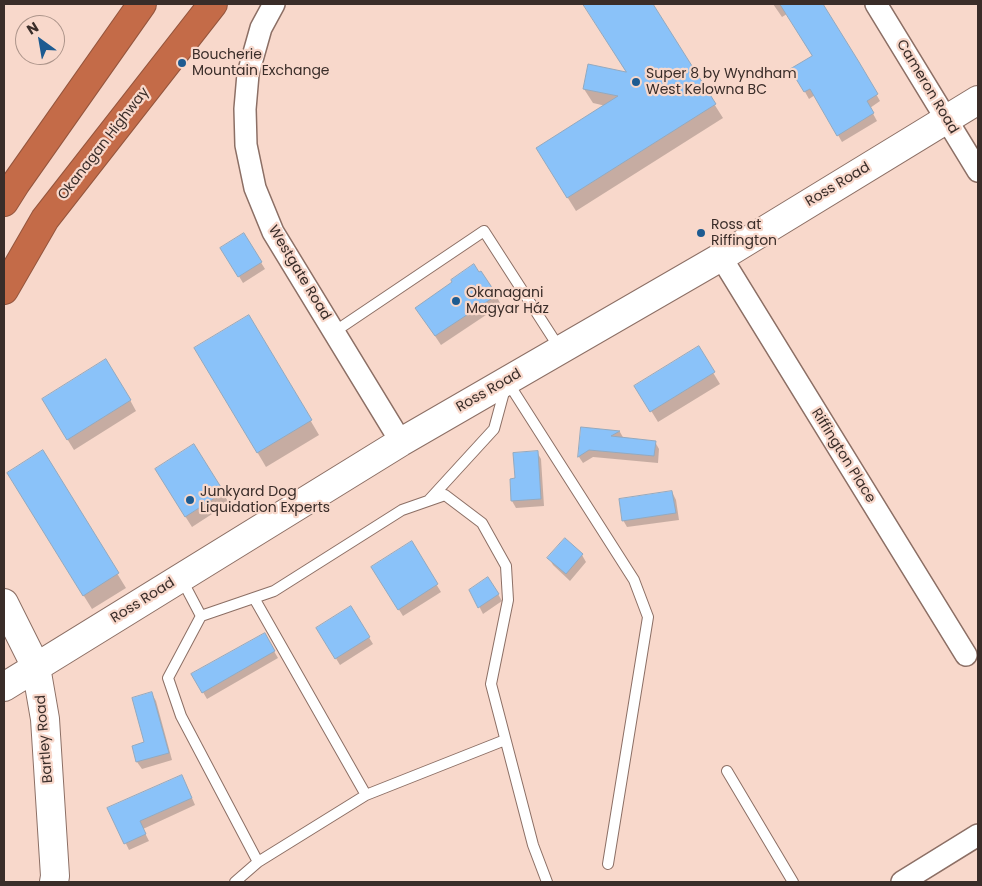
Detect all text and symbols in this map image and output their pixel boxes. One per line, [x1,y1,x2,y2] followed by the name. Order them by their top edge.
[15,15,65,65] north arrow
[23,17,42,39] text: N
[892,37,962,137] street label: Cameron Road
[192,47,330,80] place label: Boucherie Mountain Exchange
[176,57,188,69] marker: Boucherie Mountain Exchange
[646,66,797,98] place label: Super 8 by Wyndham West Kelowna BC
[630,76,642,88] marker: Super 8 by Wyndham West Kelowna BC
[55,84,153,204] street label: Okanagan Highway
[803,159,873,211] street label: Ross Road
[711,217,777,250] place label: Ross at Riffington
[264,223,334,323] street label: Westgate Road
[695,227,707,239] marker: Ross at Riffington
[466,285,549,318] place label: Okanagani Magyar Ház
[450,295,462,307] marker: Okanagani Magyar Ház
[454,366,524,416] street label: Ross Road
[807,406,879,506] street label: Riffington Place
[200,484,330,516] place label: Junkyard Dog Liquidation Experts
[184,494,196,506] marker: Junkyard Dog Liquidation Experts
[108,575,178,627] street label: Ross Road
[33,694,57,784] street label: Bartley Road

